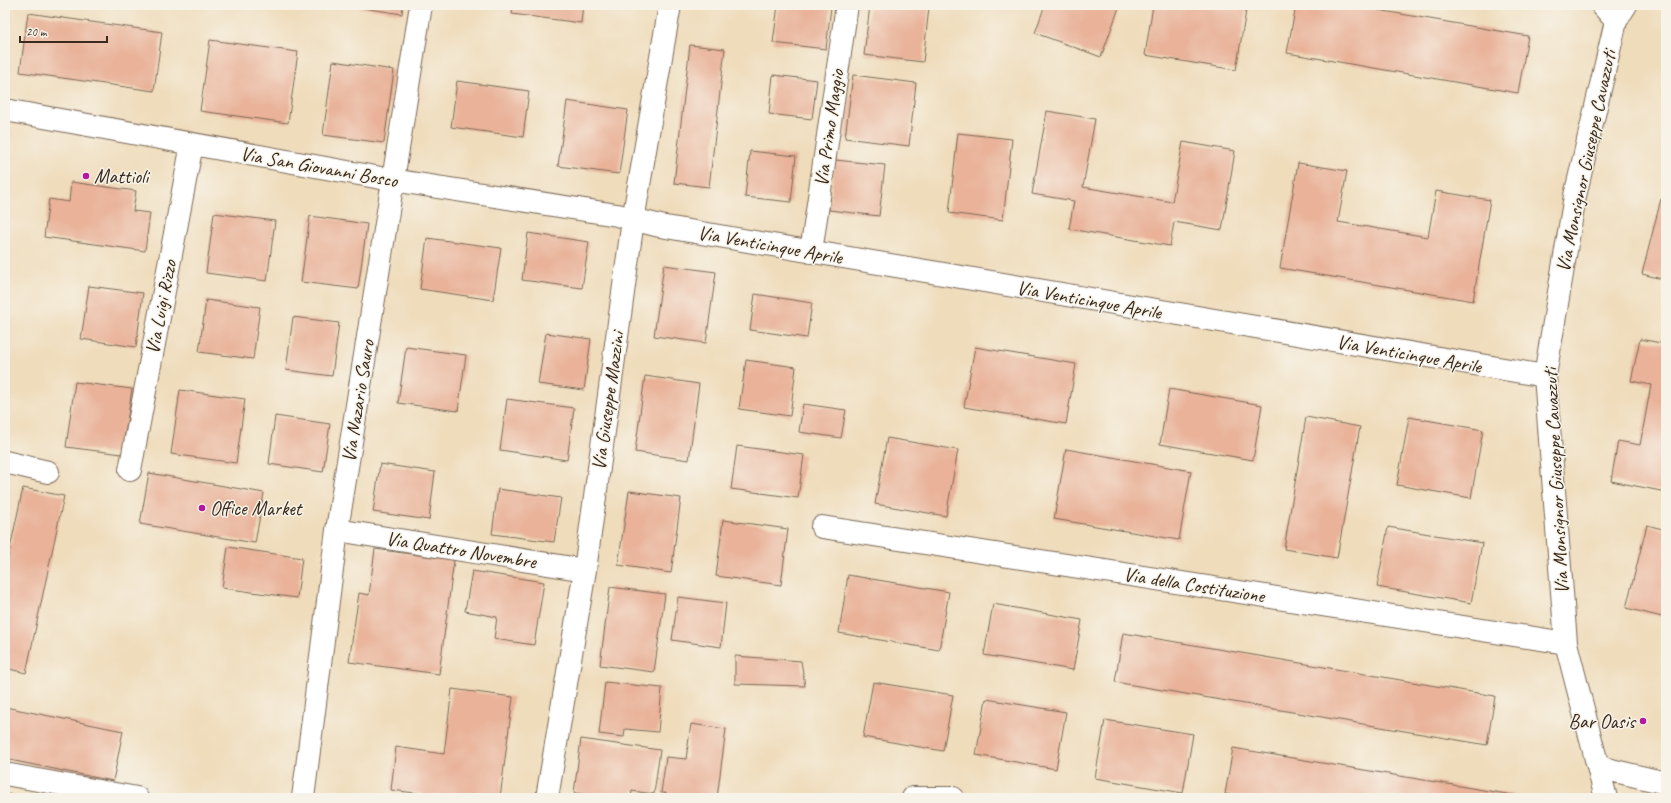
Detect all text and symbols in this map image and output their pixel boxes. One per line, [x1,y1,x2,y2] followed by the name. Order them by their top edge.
[20,18,107,44] scale bar
[26,24,48,40] text: 20 m
[1550,45,1622,274] street label: Via Monsignor Giuseppe Cavazzuti
[808,67,850,188] street label: Via Primo Maggio
[238,141,400,193] street label: Via San Giovanni Bosco
[94,164,151,189] place label: Mattioli
[81,171,91,181] marker: Mattioli
[696,220,846,270] street label: Via Venticinque Aprile
[140,257,183,356] street label: Via Luigi Rizzo
[1015,275,1165,325] street label: Via Venticinque Aprile
[586,328,630,472] street label: Via Giuseppe Mazzini
[1335,329,1485,379] street label: Via Venticinque Aprile
[336,337,380,464] street label: Via Nazario Sauro
[1537,365,1574,595] street label: Via Monsignor Giuseppe Cavazzuti
[210,496,304,521] place label: Office Market
[197,503,207,513] marker: Office Market
[384,526,539,574] street label: Via Quattro Novembre
[1122,562,1268,609] street label: Via della Costituzione
[1569,709,1637,734] place label: Bar Oasis
[1638,716,1648,726] marker: Bar Oasis

